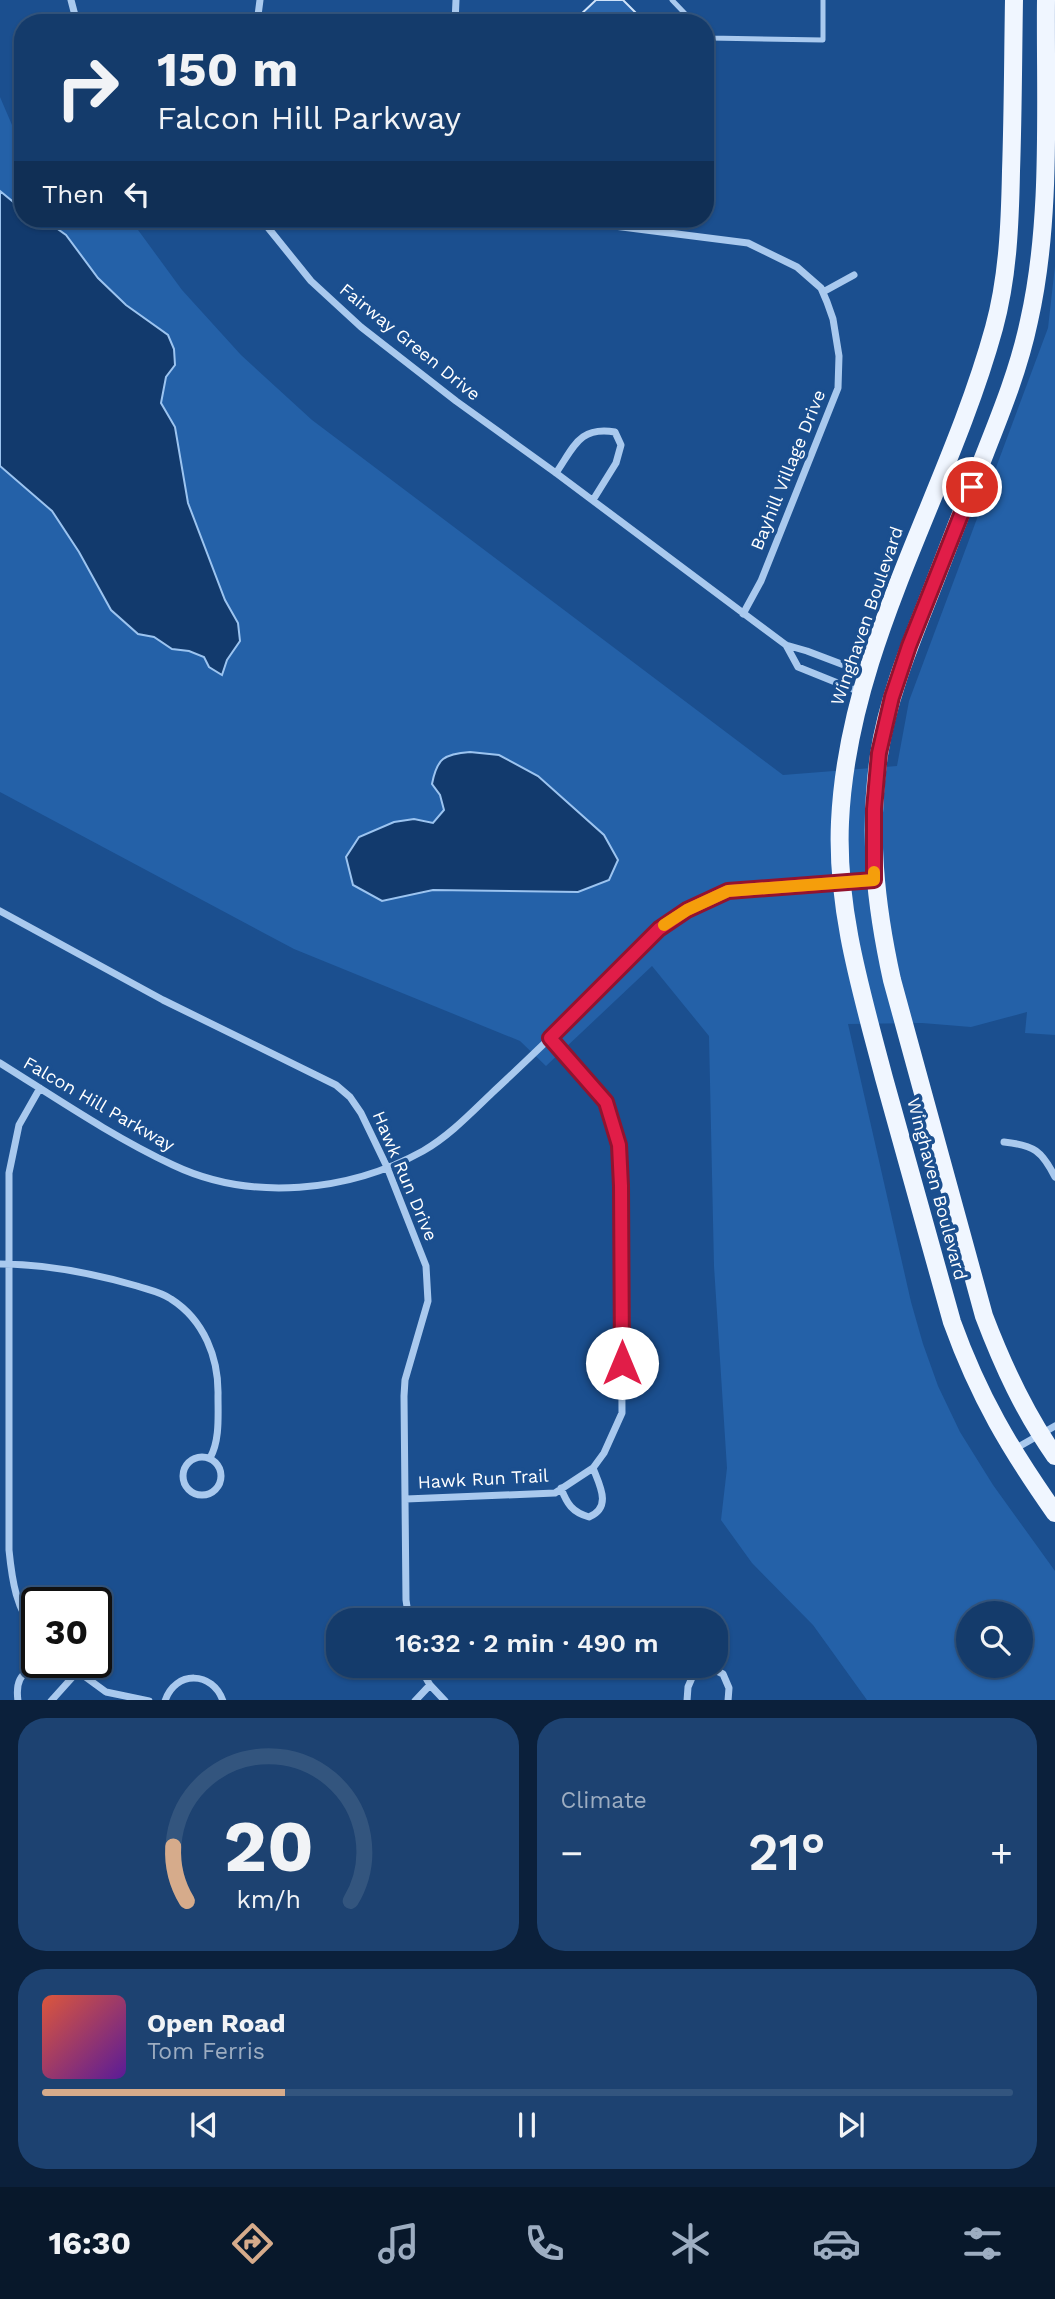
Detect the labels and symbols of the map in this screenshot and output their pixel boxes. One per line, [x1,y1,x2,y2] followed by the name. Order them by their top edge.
[336,278,485,405] street label: Fairway Green Drive
[746,387,829,553] street label: Bayhill Village Drive
[942,457,1002,517] pin
[826,524,907,708] street label: Winghaven Boulevard
[20,1052,179,1156] street label: Falcon Hill Parkway
[903,1095,972,1282] street label: Winghaven Boulevard
[369,1108,442,1244] street label: Hawk Run Drive
[585,1326,659,1400] position arrow
[417,1465,549,1492] street label: Hawk Run Trail
[21,1587,112,1678] speed limit sign: 30

